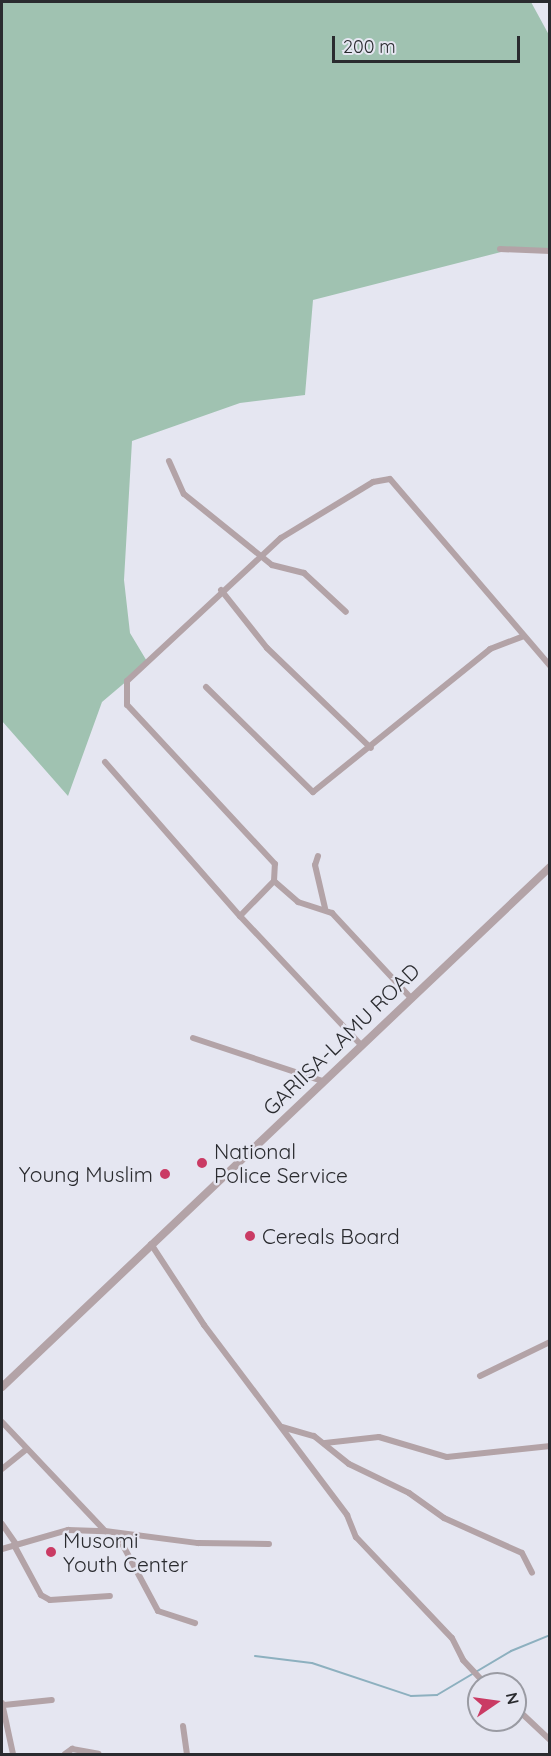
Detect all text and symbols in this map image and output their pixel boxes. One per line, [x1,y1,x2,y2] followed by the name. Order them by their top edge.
[335,24,522,62] scale bar
[343,35,396,58] text: 200 m
[258,958,424,1120] street label: GARIISA-LAMU ROAD
[214,1138,348,1188] place label: National Police Service
[195,1156,209,1170] marker: National Police Service
[19,1161,153,1187] place label: Young Muslim
[158,1167,172,1181] marker: Young Muslim
[262,1223,400,1249] place label: Cereals Board
[243,1229,257,1243] marker: Cereals Board
[63,1527,188,1577] place label: Musomi Youth Center
[44,1545,58,1559] marker: Musomi Youth Center
[467,1672,527,1732] north arrow
[502,1690,524,1706] text: N

